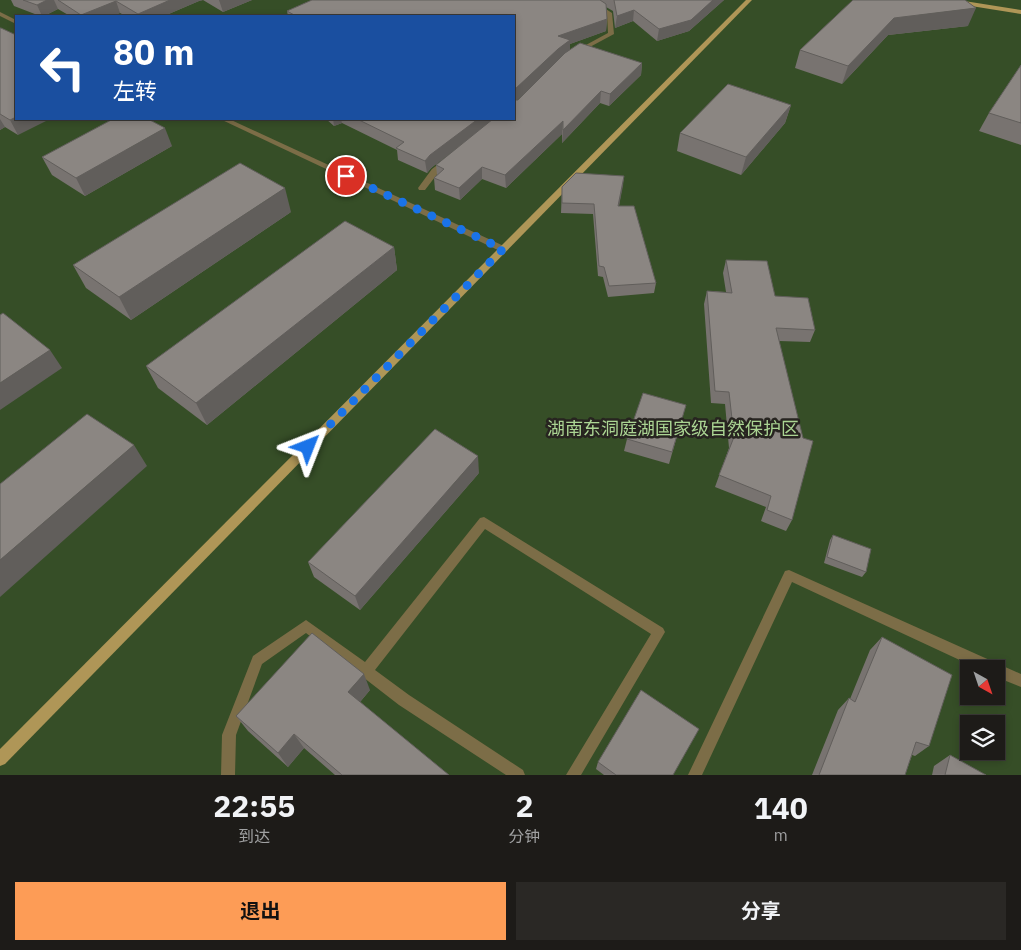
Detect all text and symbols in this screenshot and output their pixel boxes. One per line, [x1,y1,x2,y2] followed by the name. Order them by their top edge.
[113,29,195,75] text: 80 m
[30,35,95,100] icon: left
[113,76,157,105] text: 左转
[325,155,367,197] pin
[332,162,360,190] icon: arrive
[547,417,799,440] park label: 湖南东洞庭湖国家级自然保护区
[281,420,333,472] position arrow
[960,660,1005,705] north arrow
[960,660,1005,760] map controls
[960,715,1005,760] button: layers
[213,786,295,825] text: 22:55
[515,786,533,825] text: 2
[754,788,808,827] text: 140
[774,825,788,845] text: m
[238,826,270,846] text: 到达
[508,826,540,846] text: 分钟
[15,882,506,940] button: 退出
[516,882,1006,940] button: 分享

